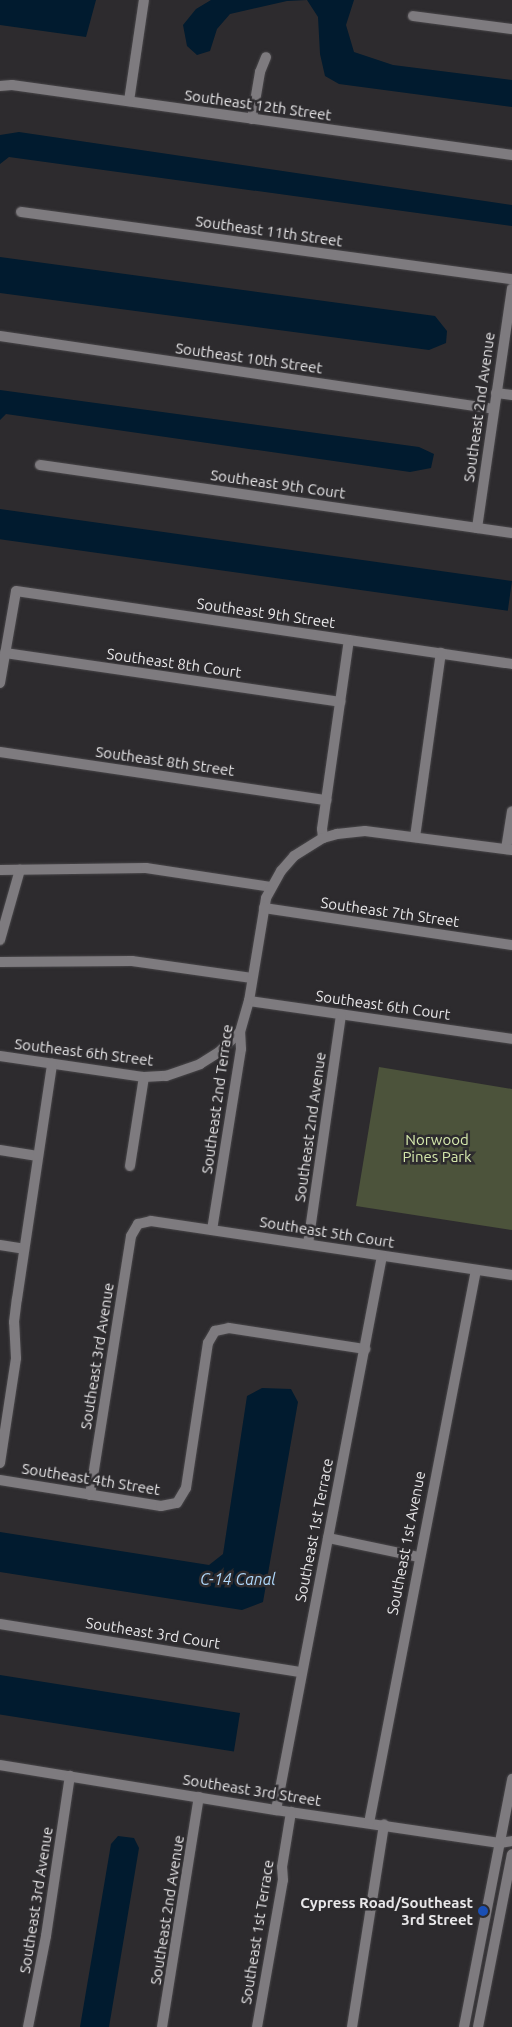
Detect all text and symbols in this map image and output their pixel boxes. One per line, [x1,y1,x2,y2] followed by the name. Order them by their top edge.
[183,86,333,124] street label: Southeast 12th Street
[194,212,344,250] street label: Southeast 11th Street
[460,331,498,483] street label: Southeast 2nd Avenue
[174,339,324,377] street label: Southeast 10th Street
[209,466,347,502] street label: Southeast 9th Court
[196,594,336,632] street label: Southeast 9th Street
[105,645,243,681] street label: Southeast 8th Court
[95,742,235,780] street label: Southeast 8th Street
[320,893,460,931] street label: Southeast 7th Street
[314,987,452,1023] street label: Southeast 6th Court
[198,1023,236,1175] street label: Southeast 2nd Terrace
[14,1035,154,1069] street label: Southeast 6th Street
[291,1051,329,1203] street label: Southeast 2nd Avenue
[402,1130,472,1165] park label: Norwood Pines Park
[258,1212,396,1252] street label: Southeast 5th Court
[77,1281,117,1431] street label: Southeast 3rd Avenue
[291,1457,337,1603] street label: Southeast 1st Terrace
[21,1459,161,1499] street label: Southeast 4th Street
[383,1469,429,1617] street label: Southeast 1st Avenue
[200,1569,276,1589] water label: C-14 Canal
[84,1613,222,1653] street label: Southeast 3rd Court
[182,1770,322,1810] street label: Southeast 3rd Street
[16,1825,56,1975] street label: Southeast 3rd Avenue
[146,1834,188,1986] street label: Southeast 2nd Avenue
[237,1859,277,2005] street label: Southeast 1st Terrace
[300,1893,473,1928] place label: Cypress Road/Southeast 3rd Street
[477,1905,489,1917] marker: Cypress Road/Southeast 3rd Street

